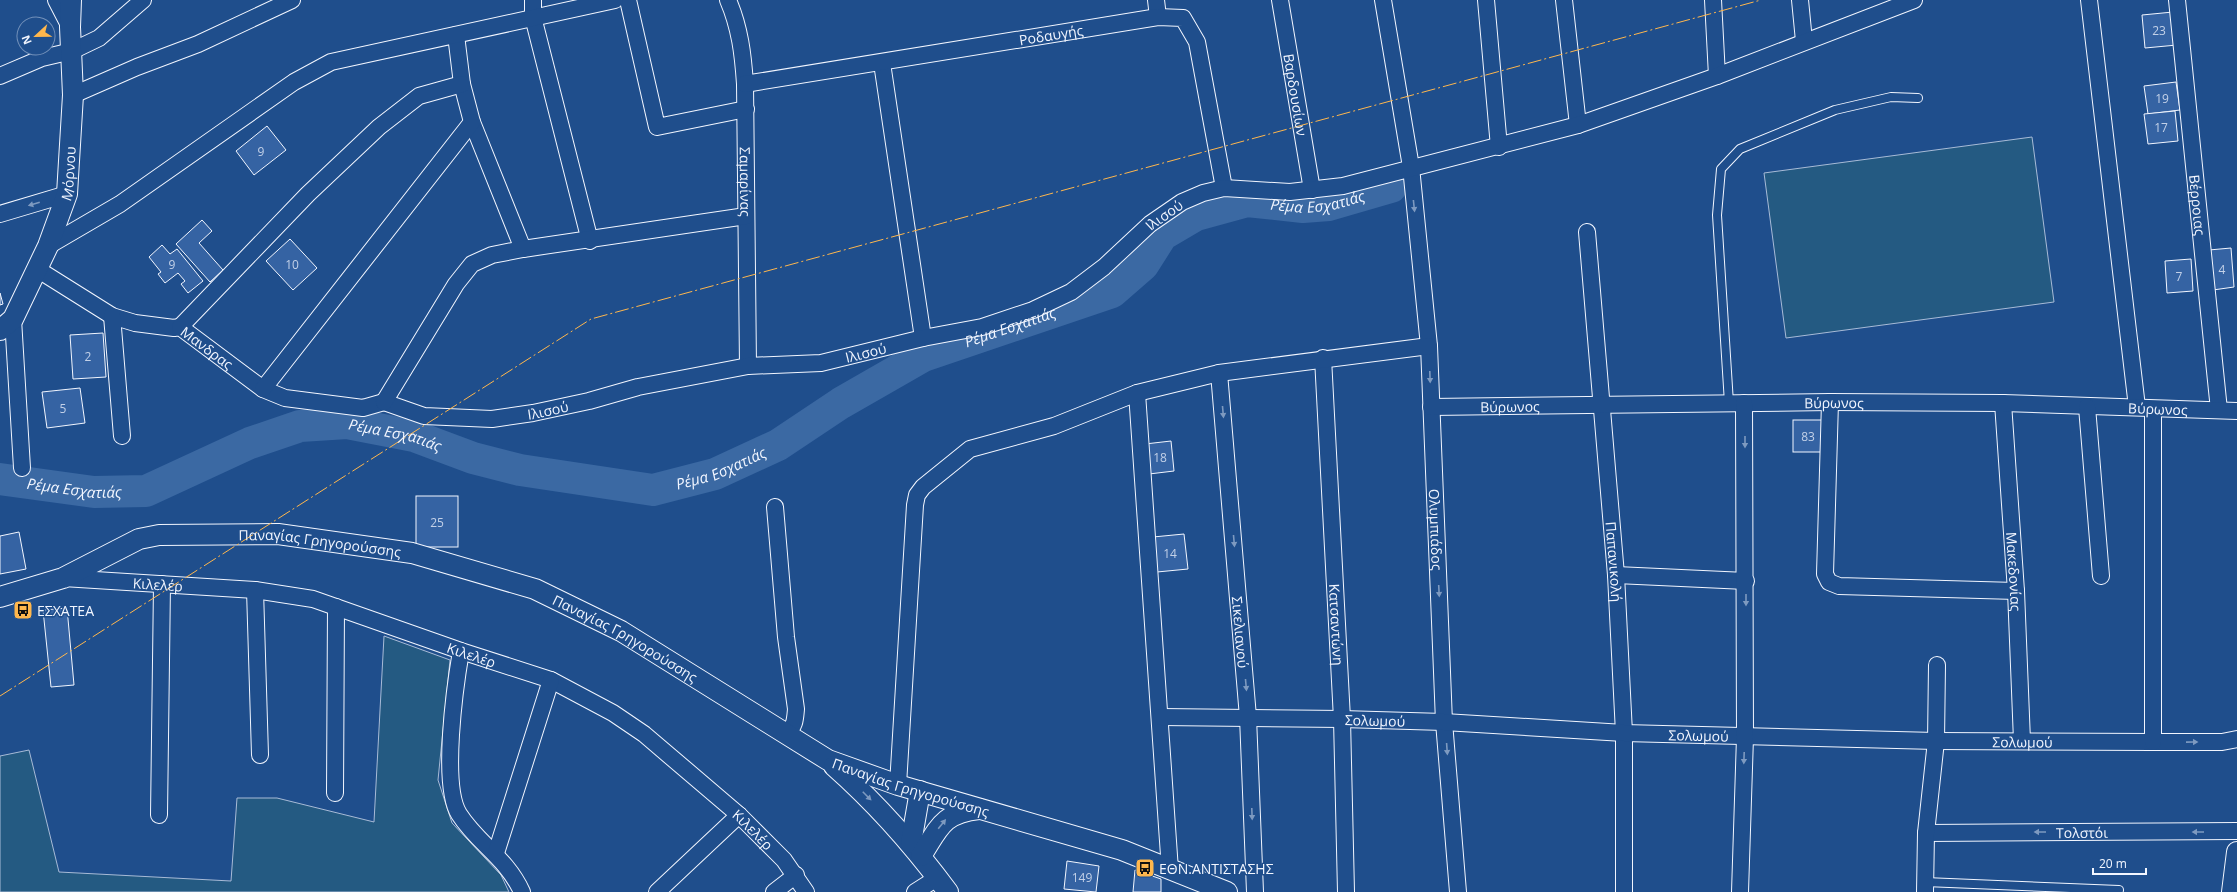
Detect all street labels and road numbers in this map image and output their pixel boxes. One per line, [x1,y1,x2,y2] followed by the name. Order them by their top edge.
[1017,20,1085,49] street label: Ροδαυγής
[1280,52,1312,137] street label: Βαρδουσίων
[56,146,79,203] street label: Μόρνου
[736,147,756,217] street label: Σαμαρίνας
[2185,174,2211,237] street label: Βέρροιας
[1140,195,1186,234] street label: Ιλισού
[177,322,238,373] street label: Μανδρας
[843,338,888,366] street label: Ιλισού
[1804,392,1864,412] street label: Βύρωνος
[526,396,570,423] street label: Ιλισού
[1480,396,1540,416] street label: Βύρωνος
[2128,398,2188,419] street label: Βύρωνος
[1425,488,1447,571] street label: Ολυμπιάδος
[1602,521,1627,603] street label: Παπανικολή
[238,524,403,561] street label: Παναγίας Γρηγορούσσης
[2002,531,2026,612] street label: Μακεδονίας
[132,573,183,595] street label: Κιλελέρ
[1325,583,1349,666] street label: Κατσαντώνη
[550,590,702,686] street label: Παναγίας Γρηγορούσσης
[1228,595,1253,669] street label: Σικελιανού
[445,637,498,671] street label: Κιλελέρ
[1345,710,1405,730] street label: Σολωμού
[1668,725,1729,745] street label: Σολωμού
[1992,732,2053,751] street label: Σολωμού
[830,753,992,821] street label: Παναγίας Γρηγορούσσης
[729,804,778,854] street label: Κιλελέρ
[2056,822,2108,842] street label: Τολστόι

